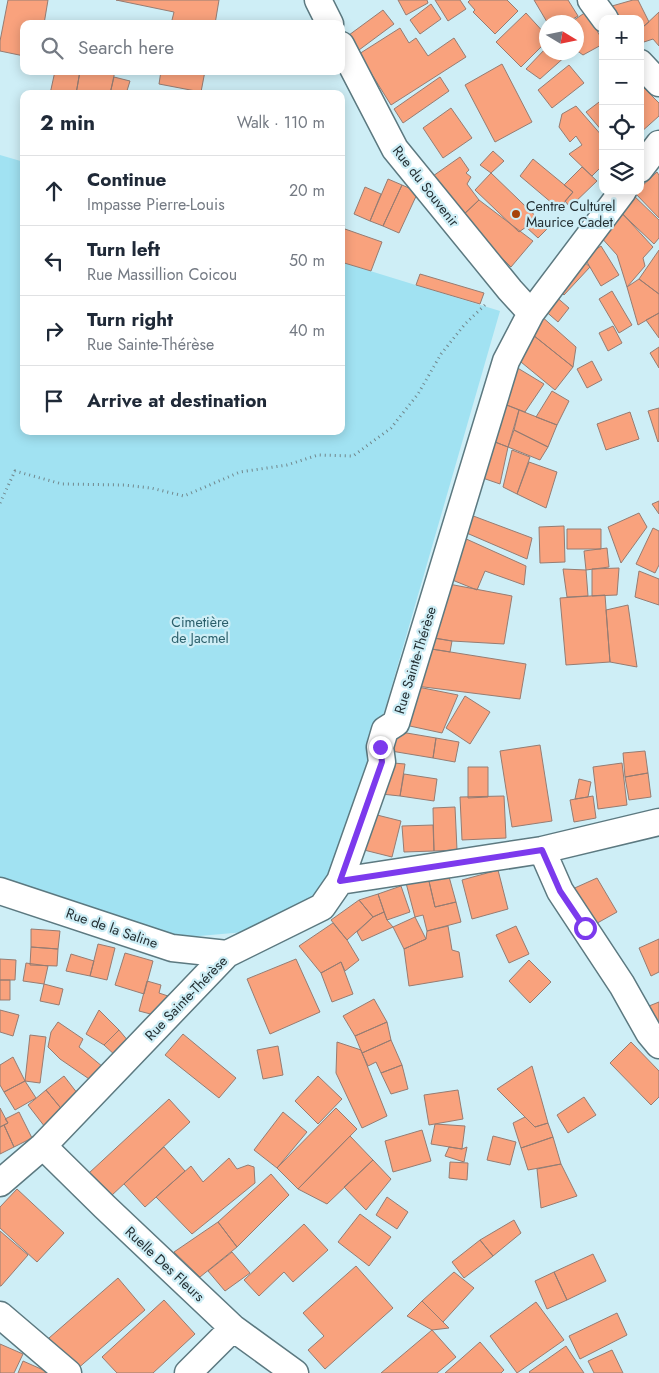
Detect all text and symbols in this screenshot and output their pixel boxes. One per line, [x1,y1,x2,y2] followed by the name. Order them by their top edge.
[539,15,584,60] north arrow
[599,15,644,195] map controls
[599,15,644,60] button: +
[20,20,345,75] search box
[38,34,66,62] icon: search
[78,34,174,61] text: Search here
[599,60,644,105] button: −
[599,105,644,150] button: locate
[40,108,95,138] text: 2 min
[237,111,325,134] text: Walk · 110 m
[388,141,464,231] street label: Rue du Souvenir
[599,150,644,195] button: layers
[87,166,166,193] text: Continue
[40,177,68,205] icon: ahead
[289,179,325,202] text: 20 m
[87,193,225,216] text: Impasse Pierre-Louis
[526,196,615,232] place label: Centre Culturel Maurice Cadet
[510,208,522,220] marker: Centre Culturel Maurice Cadet
[87,236,160,263] text: Turn left
[40,247,68,275] icon: left
[289,249,325,272] text: 50 m
[87,263,237,286] text: Rue Massillion Coicou
[87,306,173,333] text: Turn right
[40,317,68,345] icon: right
[289,319,325,342] text: 40 m
[87,333,214,356] text: Rue Sainte-Thérèse
[40,387,68,415] icon: arrive
[87,387,267,414] text: Arrive at destination
[389,604,441,716] street label: Rue Sainte-Thérèse
[171,612,229,648] park label: Cimetière de Jacmel
[369,736,392,759] route end
[63,903,161,953] street label: Rue de la Saline
[574,917,597,940] route start
[140,951,232,1045] street label: Rue Sainte-Thérèse
[121,1222,209,1306] street label: Ruelle Des Fleurs

